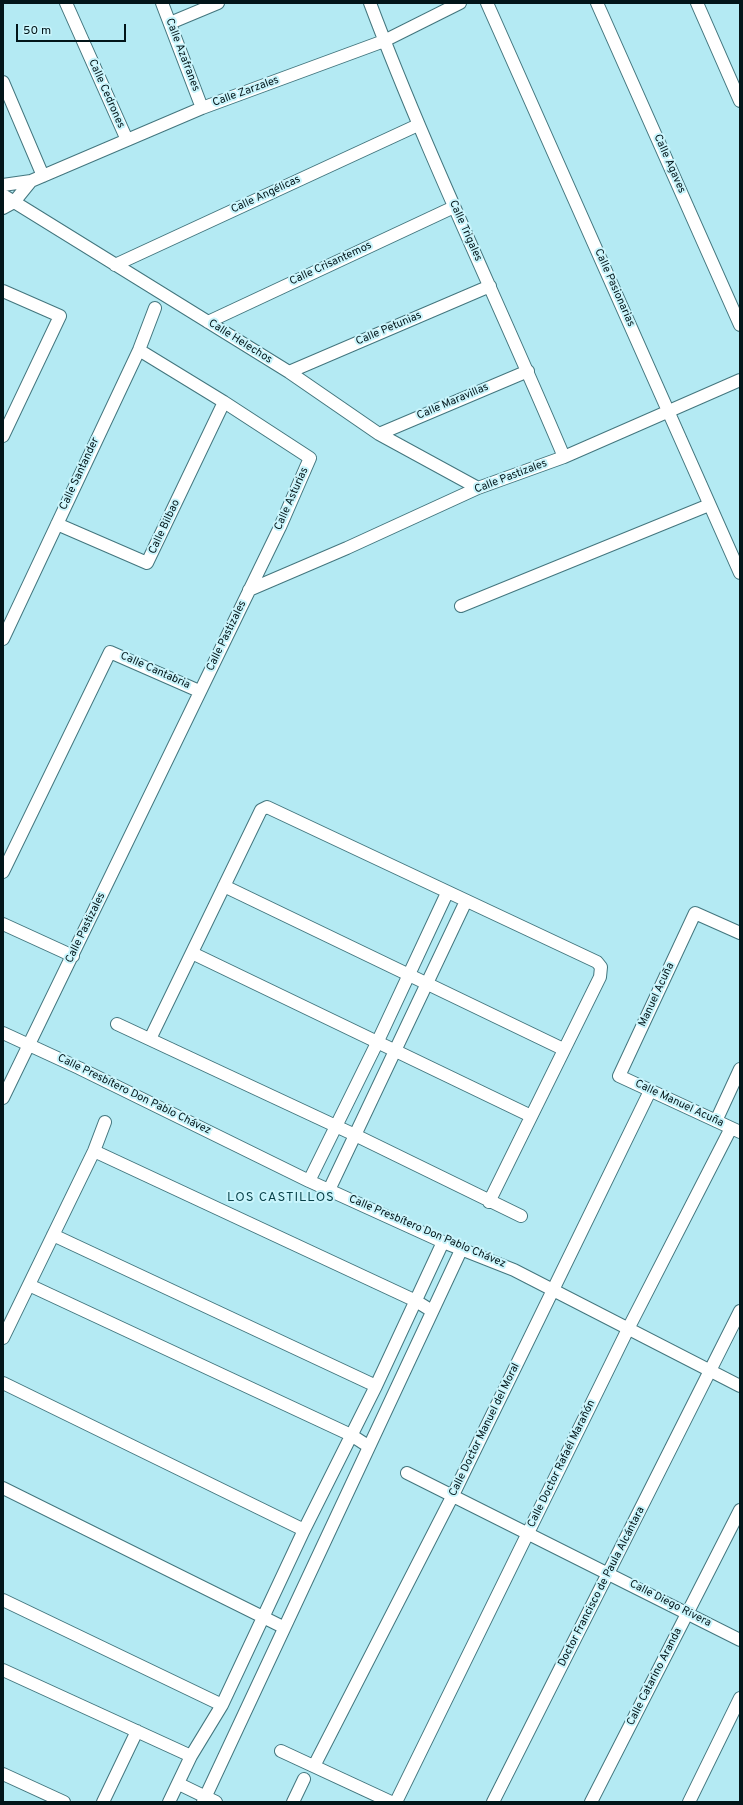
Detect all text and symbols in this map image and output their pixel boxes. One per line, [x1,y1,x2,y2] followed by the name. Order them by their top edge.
[18,16,128,42] scale bar
[162,17,202,93] street label: Calle Azafranes
[23,23,51,39] text: 50 m
[85,57,127,131] street label: Calle Cedrones
[211,74,281,110] street label: Calle Zarzales
[650,132,688,196] street label: Calle Agaves
[229,173,303,217] street label: Calle Angélicas
[446,198,484,264] street label: Calle Trigales
[288,239,374,289] street label: Calle Crisantemos
[591,247,637,329] street label: Calle Pasionarias
[354,309,424,349] street label: Calle Petunias
[206,317,274,367] street label: Calle Helechos
[415,381,491,423] street label: Calle Maravillas
[57,436,103,512] street label: Calle Santander
[473,457,549,497] street label: Calle Pastizales
[272,465,312,533] street label: Calle Asturias
[147,498,183,556] street label: Calle Bilbao
[204,599,250,673] street label: Calle Pastizales
[118,650,192,692] street label: Calle Cantabria
[63,891,109,965] street label: Calle Pastizales
[636,961,678,1029] street label: Manuel Acuña
[55,1052,213,1138] street label: Calle Presbítero Don Pablo Chávez
[633,1078,725,1130] street label: Calle Manuel Acuña
[227,1190,335,1206] district label: LOS CASTILLOS
[347,1193,507,1271] street label: Calle Presbítero Don Pablo Chávez
[447,1361,523,1499] street label: Calle Doctor Manuel del Moral
[525,1398,599,1530] street label: Calle Doctor Rafaél Marañón
[556,1505,648,1669] street label: Doctor Francisco de Paula Alcántara
[627,1578,713,1630] street label: Calle Diego Rivera
[625,1626,685,1728] street label: Calle Catarino Aranda

